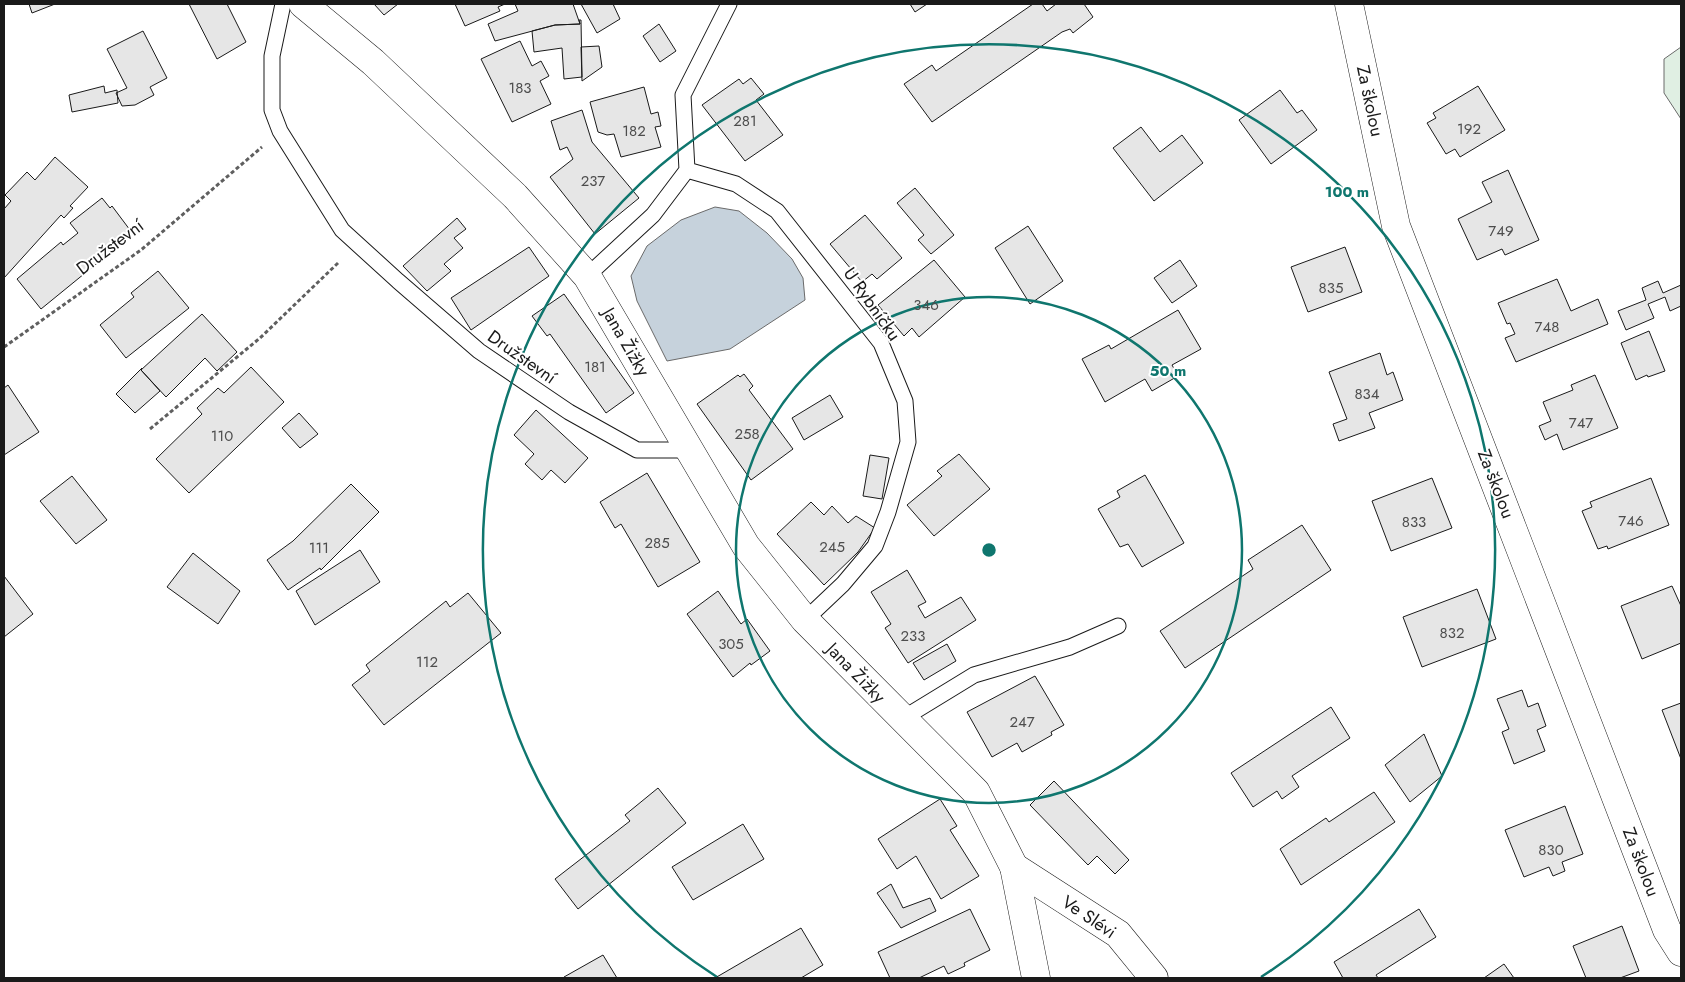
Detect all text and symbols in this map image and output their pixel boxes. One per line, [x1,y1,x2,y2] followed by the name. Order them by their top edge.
[1350,63,1390,139] street label: Za školou
[508,77,532,99] house number: 183
[733,110,757,132] house number: 281
[1457,118,1481,140] house number: 192
[622,120,646,142] house number: 182
[581,170,605,192] house number: 237
[1325,181,1369,203] text: 100 m
[71,212,150,281] street label: Družstevní
[1488,220,1514,242] house number: 749
[837,262,907,346] street label: U Rybníčku
[1319,277,1343,299] house number: 835
[913,294,939,316] house number: 346
[595,301,656,381] street label: Jana Žižky
[1535,316,1559,338] house number: 748
[482,324,563,391] street label: Družstevní
[584,356,606,378] house number: 181
[1150,360,1186,382] text: 50 m
[1354,383,1380,405] house number: 834
[1569,412,1593,434] house number: 747
[734,423,760,445] house number: 258
[211,425,233,447] house number: 110
[1471,446,1521,522] street label: Za školou
[1618,510,1644,532] house number: 746
[1402,511,1426,533] house number: 833
[644,532,670,554] house number: 285
[819,536,845,558] house number: 245
[309,537,329,559] house number: 111
[980,541,998,559] centre of rings
[1440,622,1464,644] house number: 832
[901,625,925,647] house number: 233
[718,633,744,655] house number: 305
[819,635,892,709] street label: Jana Žižky
[416,651,438,673] house number: 112
[1009,711,1035,733] house number: 247
[1616,824,1666,900] street label: Za školou
[1538,839,1564,861] house number: 830
[1056,889,1122,945] street label: Ve Slévi

